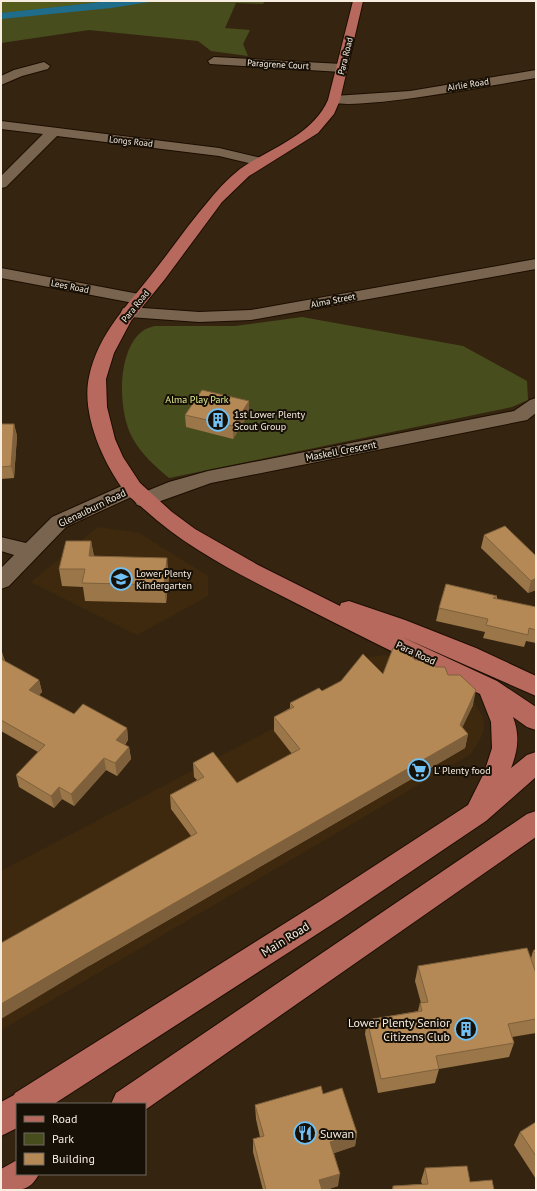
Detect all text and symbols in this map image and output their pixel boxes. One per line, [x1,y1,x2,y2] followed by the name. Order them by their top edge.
[335,36,355,76] street label: Para Road
[247,57,309,71] street label: Paragrene Court
[446,75,490,93] street label: Airlie Road
[109,133,154,149] street label: Longs Road
[50,277,90,295] street label: Lees Road
[119,288,151,324] street label: Para Road
[310,290,356,310] street label: Alma Street
[165,393,229,406] park label: Alma Play Park
[205,407,231,433] building icon: 1st Lower Plenty Scout Group
[234,408,305,433] place label: 1st Lower Plenty Scout Group
[305,438,378,464] street label: Maskell Crescent
[56,486,128,530] street label: Glenauburn Road
[108,566,134,592] school or university icon: Lower Plenty Kindergarten
[136,567,192,592] place label: Lower Plenty Kindergarten
[394,638,438,668] street label: Para Road
[406,757,432,783] supermarket icon: L' Plenty food
[434,764,491,777] place label: L' Plenty food
[258,918,312,960] street label: Main Road
[348,1015,450,1044] place label: Lower Plenty Senior Citizens Club
[453,1016,479,1042] building icon: Lower Plenty Senior Citizens Club
[16,1103,146,1175] legend
[52,1111,77,1126] text: Road
[292,1120,318,1146] restaurant icon: Suwan
[320,1126,354,1141] place label: Suwan
[52,1131,74,1146] text: Park
[52,1151,95,1166] text: Building

